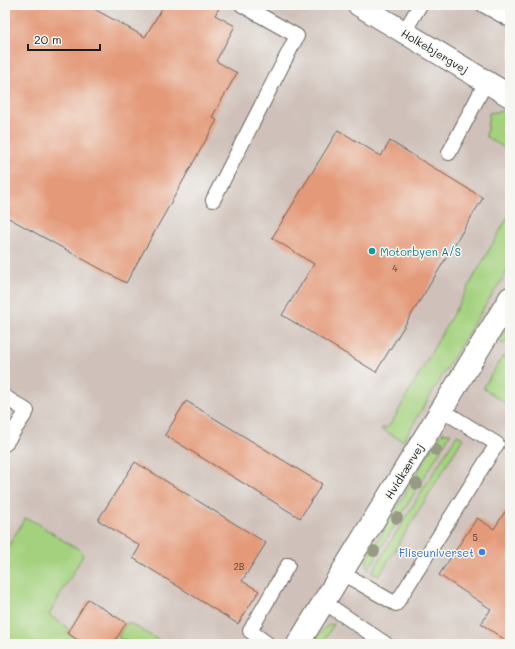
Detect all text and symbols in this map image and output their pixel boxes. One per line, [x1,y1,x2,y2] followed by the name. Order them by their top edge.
[399,25,471,77] street label: Holkebjergvej
[28,26,100,52] scale bar
[34,31,62,47] text: 20 m
[380,244,461,259] place label: Motorbyen A/S
[367,246,377,256] marker: Motorbyen A/S
[392,263,398,274] house number: 4
[381,440,427,502] street label: Hvidkærvej
[472,532,478,543] house number: 5
[399,545,474,560] place label: Fliseuniverset
[477,547,487,557] marker: Fliseuniverset
[234,561,245,572] house number: 2B

